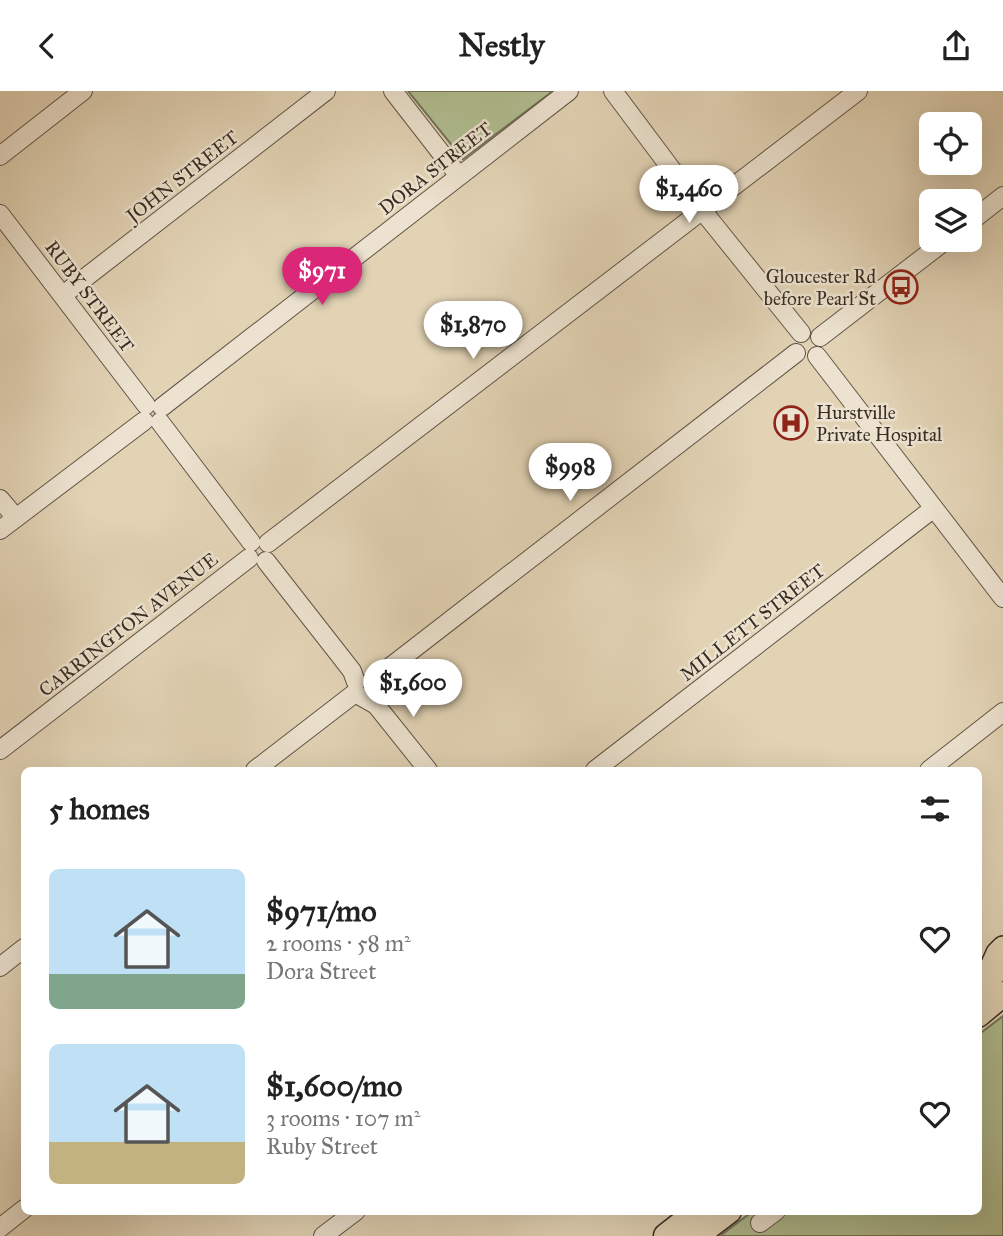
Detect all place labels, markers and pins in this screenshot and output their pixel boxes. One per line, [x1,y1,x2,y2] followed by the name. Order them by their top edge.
[632,165,746,225] pin: $1,460
[281,247,363,307] pin: $971
[764,265,876,310] place label: Gloucester Rd before Pearl St
[882,268,920,306] bus stop icon: Gloucester Rd before Pearl St
[416,301,530,361] pin: $1,870
[816,401,943,446] place label: Hurstville Private Hospital
[772,404,810,442] hospital icon: Hurstville Private Hospital
[529,443,611,503] pin: $998
[356,659,470,719] pin: $1,600

